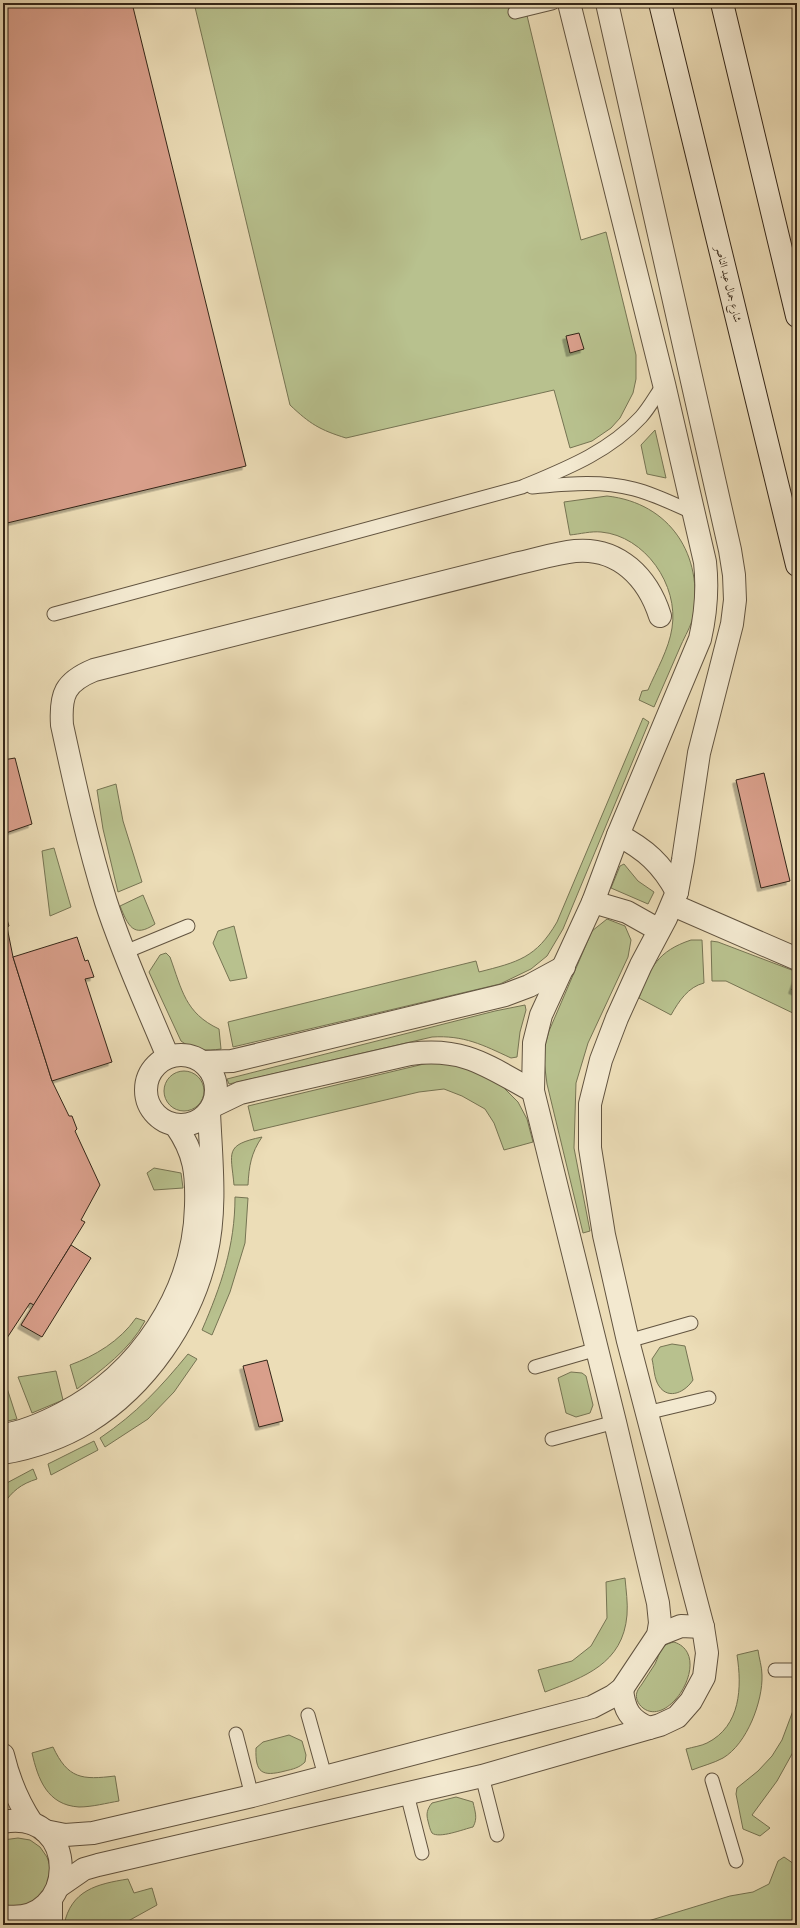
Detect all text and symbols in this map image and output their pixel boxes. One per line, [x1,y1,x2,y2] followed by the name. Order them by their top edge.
[710,244,744,324] street label: شارع جمال عبد الناصر

